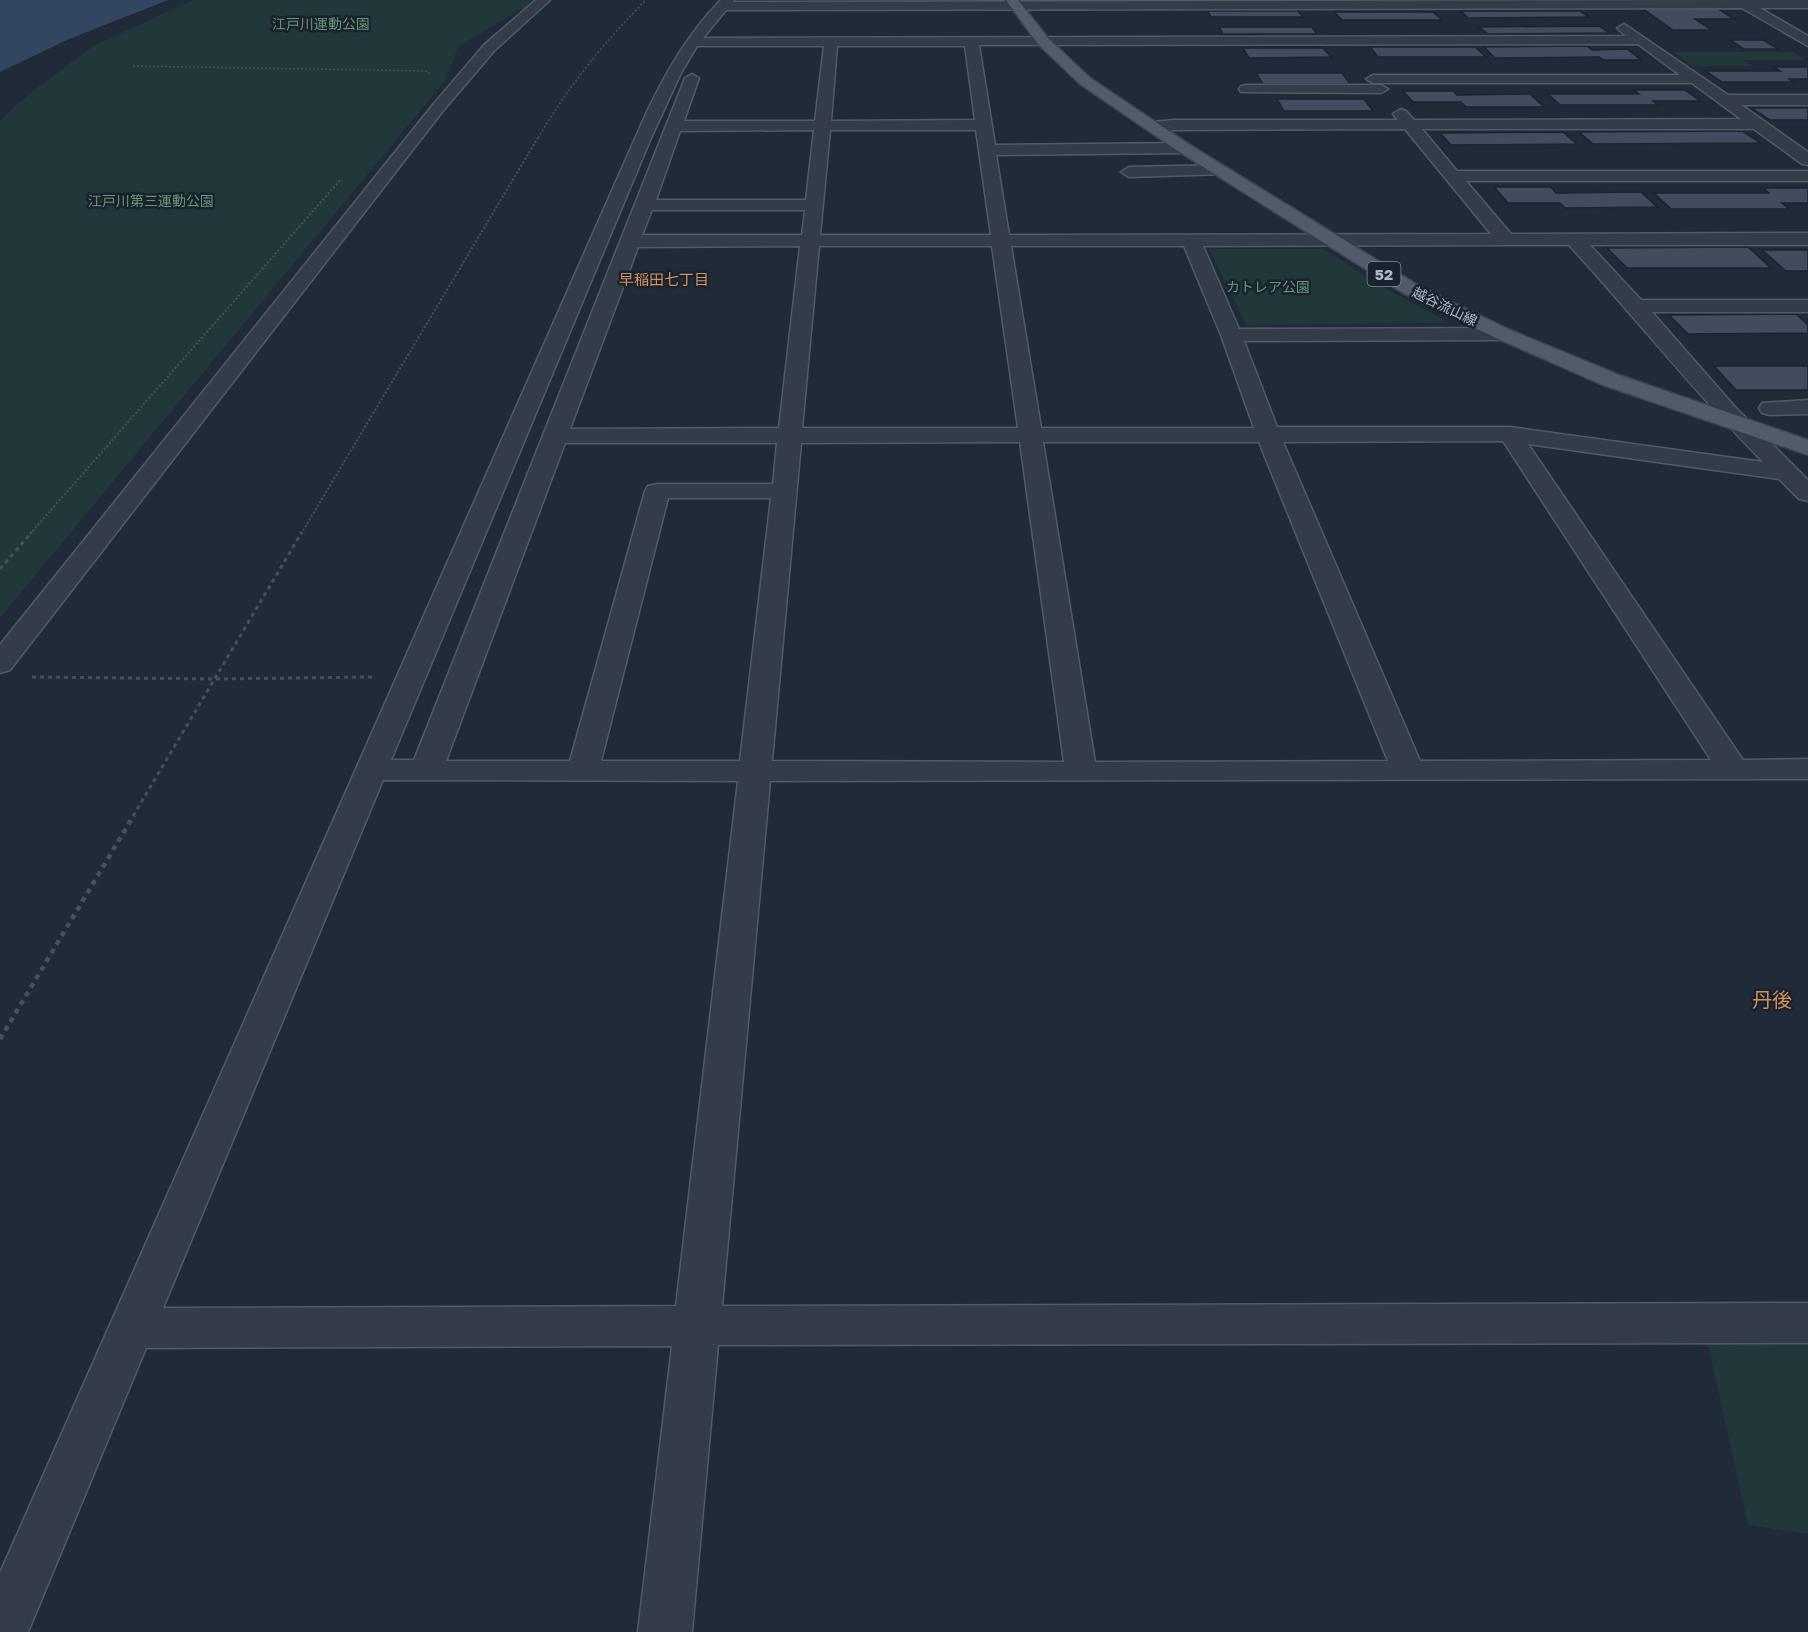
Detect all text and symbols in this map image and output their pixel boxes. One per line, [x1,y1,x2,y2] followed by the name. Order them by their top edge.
[272,15,370,32] park label: 江戸川運動公園
[88,192,214,209] park label: 江戸川第三運動公園
[1368,262,1400,286] road number: 52
[619,270,709,288] district label: 早稲田七丁目
[1226,278,1310,295] park label: カトレア公園
[1410,283,1480,329] street label: 越谷流山線
[1752,987,1792,1011] district label: 丹後

